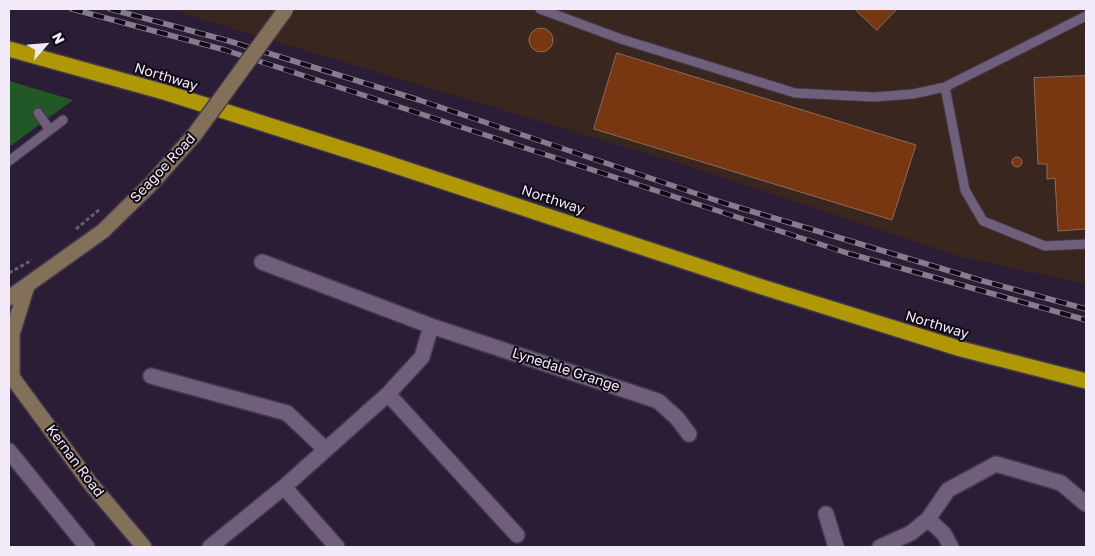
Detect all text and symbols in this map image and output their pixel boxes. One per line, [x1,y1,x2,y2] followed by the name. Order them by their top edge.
[20,20,70,70] north arrow
[49,29,69,47] text: N
[132,59,200,95] street label: Northway
[127,130,199,206] street label: Seagoe Road
[519,182,587,218] street label: Northway
[903,307,971,343] street label: Northway
[510,345,622,395] street label: Lynedale Grange
[42,422,108,500] street label: Kernan Road

